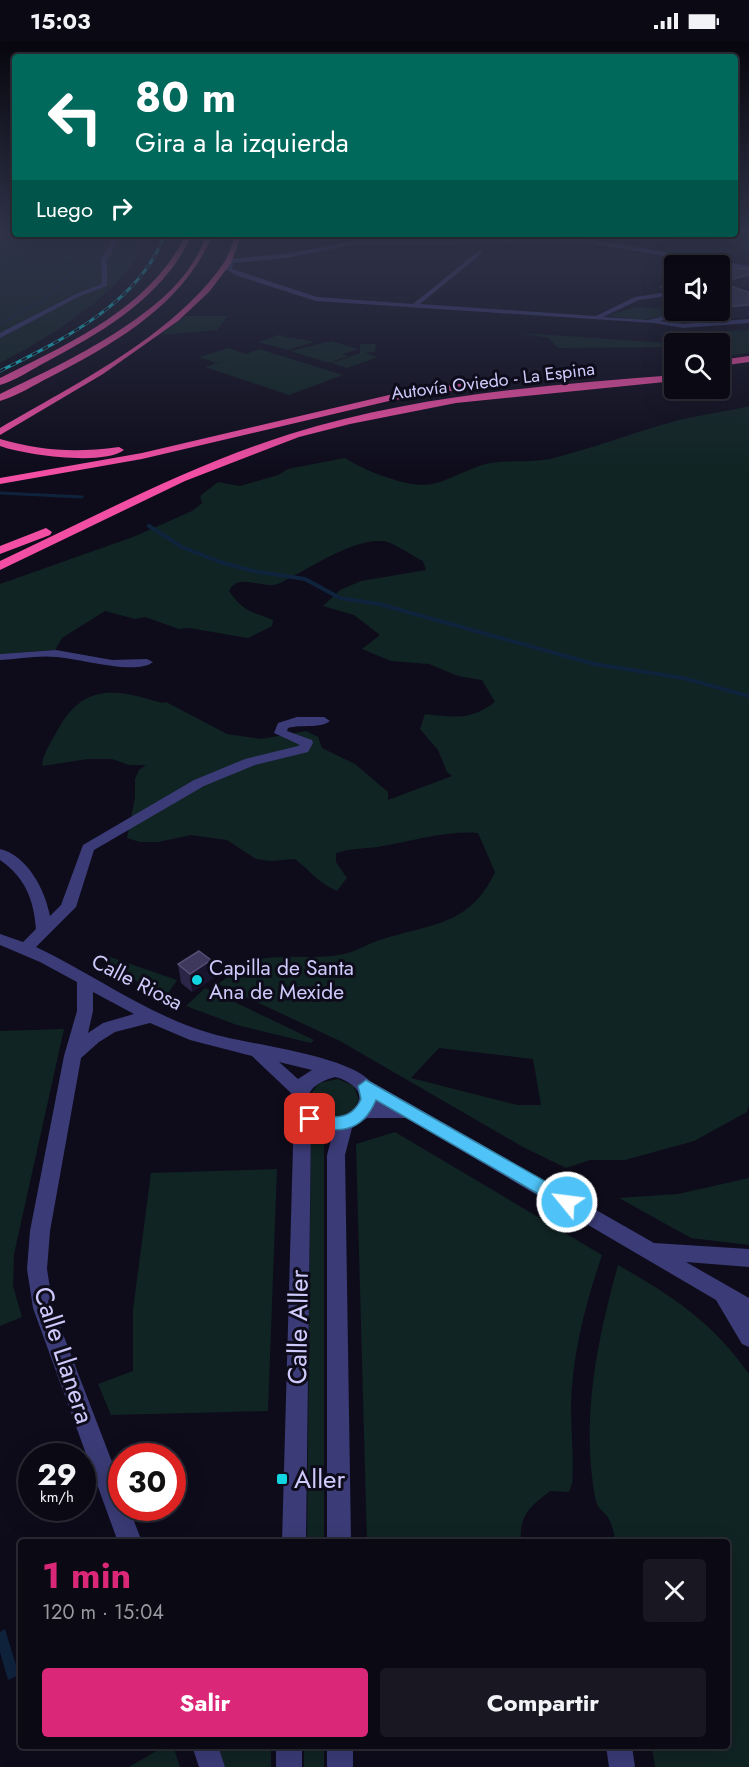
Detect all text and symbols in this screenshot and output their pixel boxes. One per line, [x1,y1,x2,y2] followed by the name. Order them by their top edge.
[30,5,91,37] text: 15:03
[135,67,236,128] text: 80 m
[36,78,114,156] icon: left
[135,123,349,162] text: Gira a la izquierda
[105,192,138,225] icon: right
[36,193,93,225] text: Luego
[664,255,730,399] map controls
[664,255,730,321] button: sound
[664,333,730,399] button: search
[390,356,596,406] street label: Autovía Oviedo - La Espina
[86,946,188,1018] street label: Calle Riosa
[209,953,354,1007] place label: Capilla de Santa Ana de Mexide
[190,973,204,987] marker: Capilla de Santa Ana de Mexide
[284,1093,335,1144] pin
[293,1102,326,1135] icon: arrive
[535,1170,599,1234] position arrow
[278,1269,318,1385] street label: Calle Aller
[24,1282,104,1428] street label: Calle Llanera
[108,1443,186,1521] speed limit sign: 30
[37,1453,77,1496] text: 29
[294,1460,346,1498] place label: Aller
[275,1472,289,1486] marker: Aller
[40,1486,74,1508] text: km/h
[42,1549,131,1601] text: 1 min
[643,1559,706,1622] button: close
[42,1598,164,1627] text: 120 m · 15:04
[42,1668,368,1737] button: Salir
[380,1668,706,1737] button: Compartir

